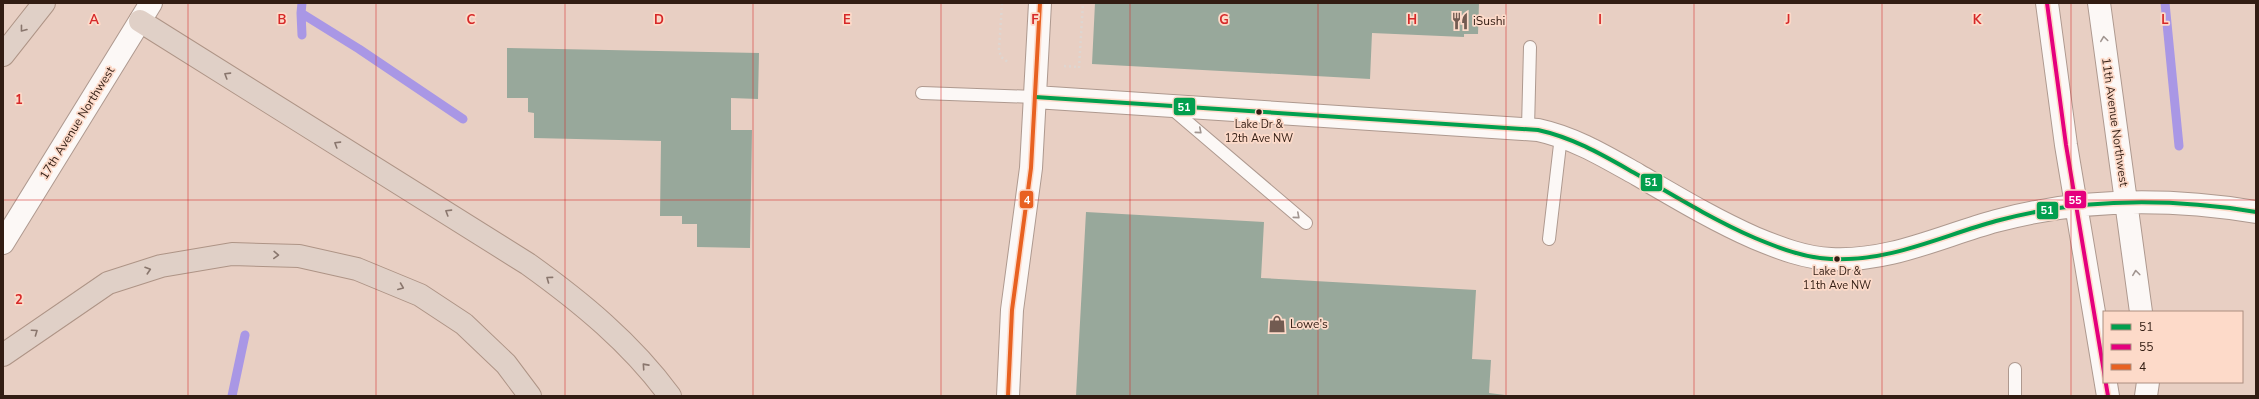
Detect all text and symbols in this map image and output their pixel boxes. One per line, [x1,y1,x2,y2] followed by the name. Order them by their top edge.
[89,11,99,29] text: A
[278,11,287,29] text: B
[467,11,476,29] text: C
[654,11,664,29] text: D
[843,11,851,29] text: E
[1031,11,1039,29] text: F
[1219,11,1229,29] text: G
[1407,11,1417,29] text: H
[1450,11,1470,31] restaurant icon: iSushi
[1598,11,1602,29] text: I
[1785,11,1790,29] text: J
[1973,11,1982,29] text: K
[2161,11,2169,29] text: L
[1473,13,1505,29] place label: iSushi
[21,25,28,32] one-way arrow
[2100,36,2109,42] one-way arrow
[2098,57,2132,188] street label: 11th Avenue Northwest
[36,63,119,182] street label: 17th Avenue Northwest
[224,72,231,80] one-way arrow
[15,91,23,109] text: 1
[1173,97,1196,116] line badge: 51
[1177,100,1191,115] text: 51
[1254,107,1264,117] marker: Lake Dr & 12th Ave NW
[1225,117,1293,146] place label: Lake Dr & 12th Ave NW
[1194,127,1201,134] one-way arrow
[334,141,341,148] one-way arrow
[1640,173,1663,192] line badge: 51
[1644,175,1658,190] text: 51
[1019,190,1034,209] line badge: 4
[2064,190,2087,209] line badge: 55
[1024,193,1031,208] text: 4
[2068,193,2082,208] text: 55
[2036,201,2059,220] line badge: 51
[2040,203,2054,218] text: 51
[445,209,452,217] one-way arrow
[1292,212,1300,219] one-way arrow
[273,251,279,260] one-way arrow
[1832,254,1842,264] marker: Lake Dr & 11th Ave NW
[1803,264,1871,293] place label: Lake Dr & 11th Ave NW
[144,267,151,275] one-way arrow
[2132,270,2141,276] one-way arrow
[546,276,553,284] one-way arrow
[397,282,405,290] one-way arrow
[15,291,23,309] text: 2
[2103,311,2243,383] legend
[1267,314,1287,334] shop icon: Lowe's
[1290,316,1328,332] place label: Lowe's
[2139,319,2153,335] text: 51
[31,329,38,337] one-way arrow
[2139,339,2153,355] text: 55
[2139,359,2146,375] text: 4
[643,363,650,371] one-way arrow

